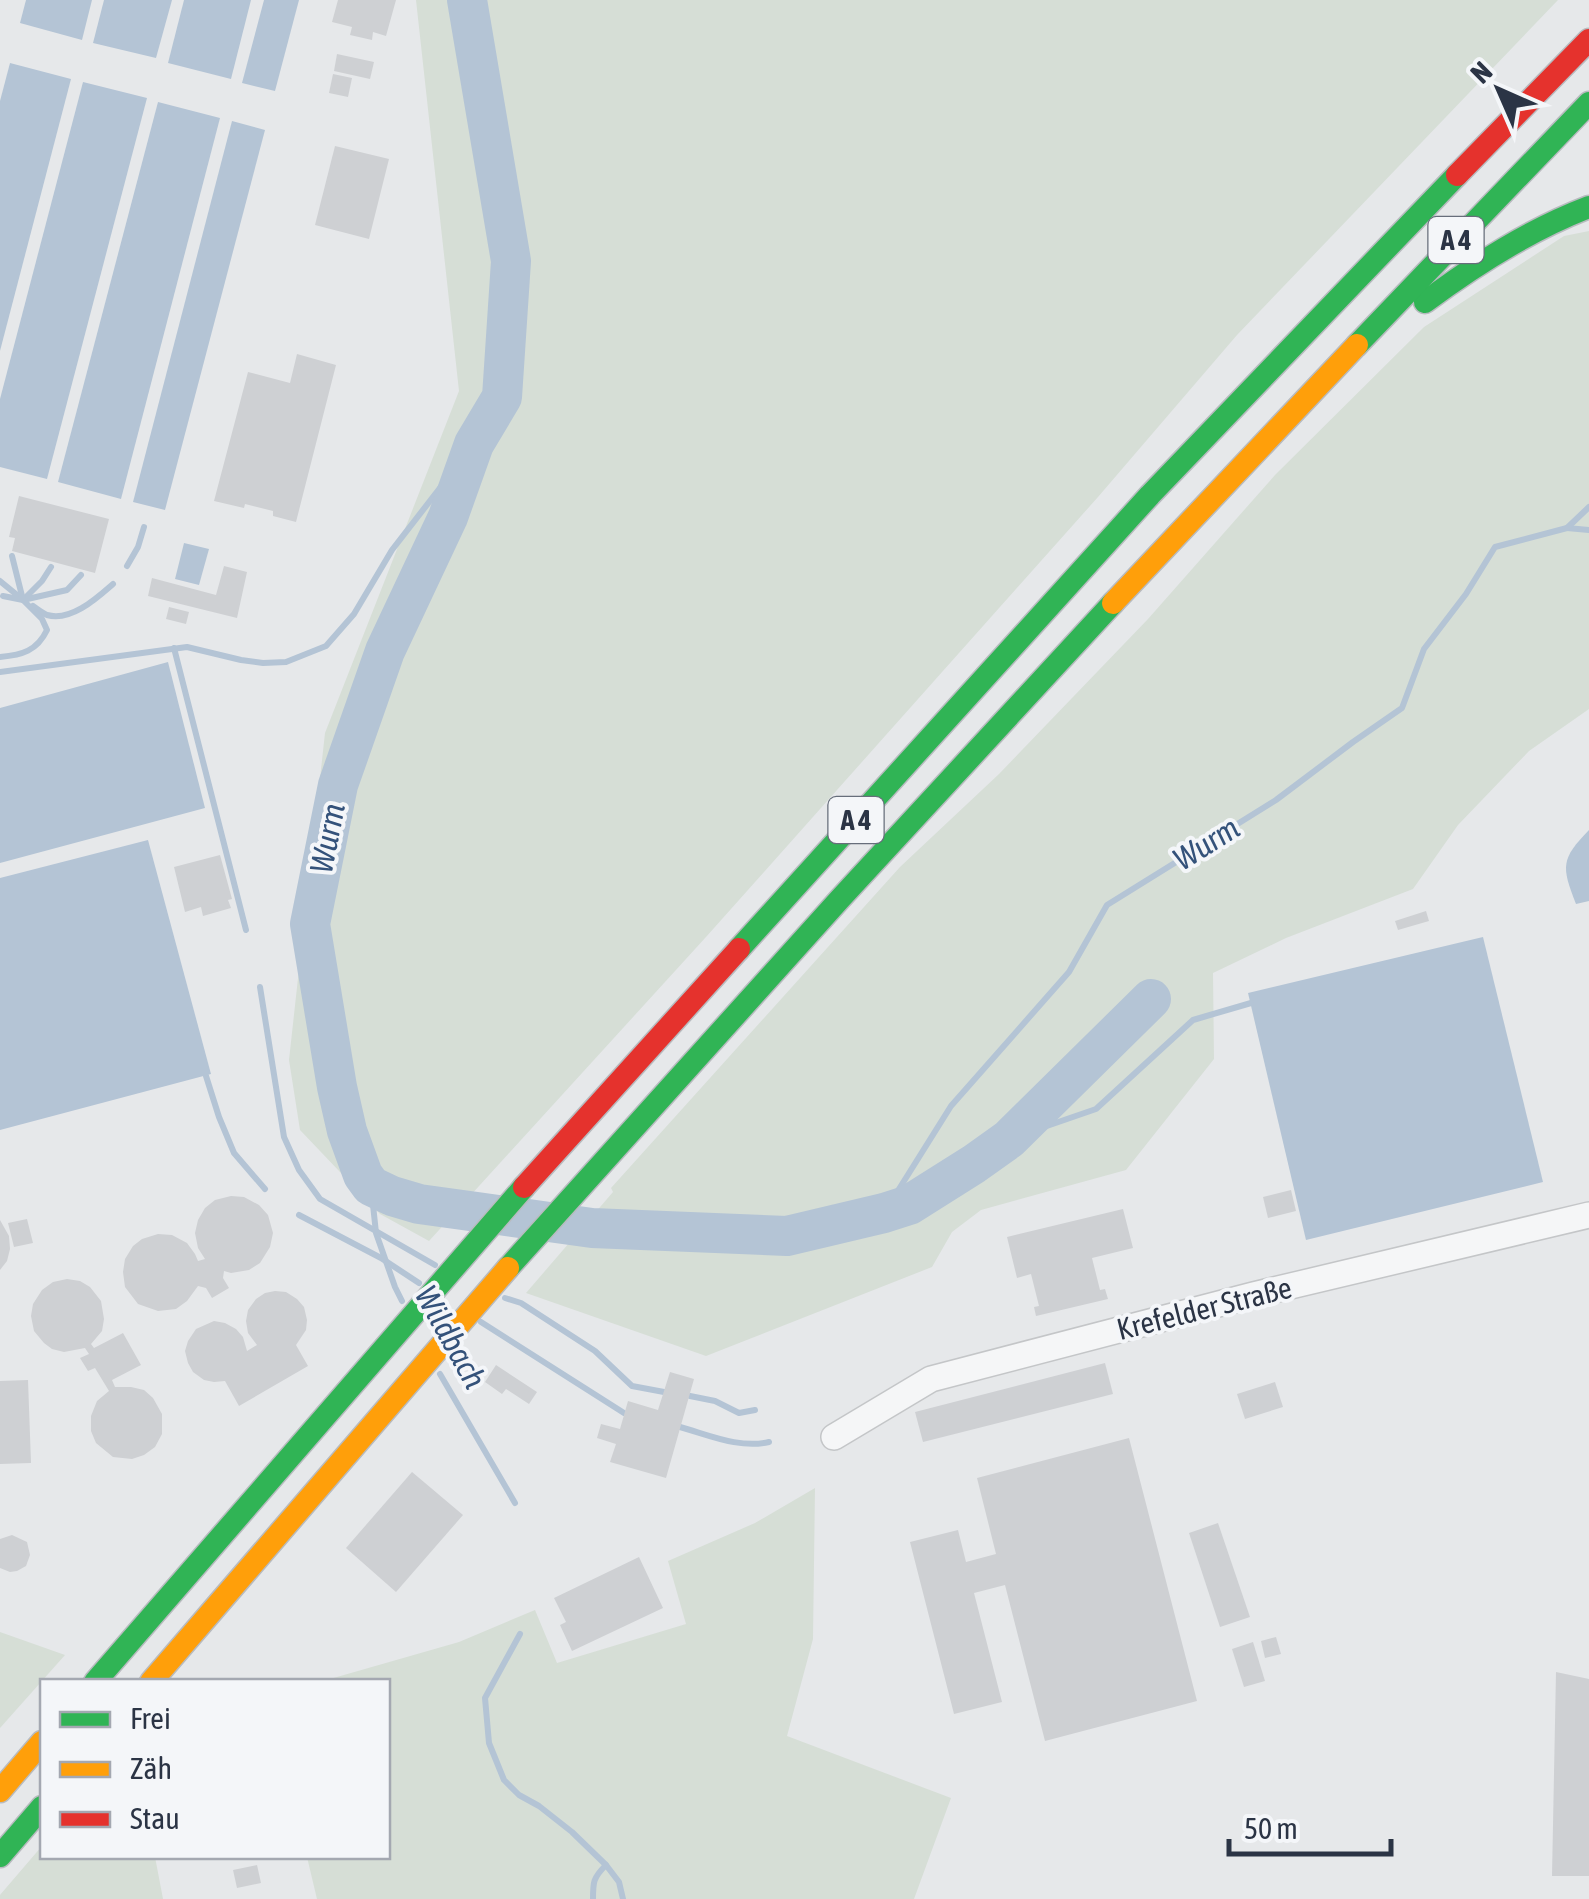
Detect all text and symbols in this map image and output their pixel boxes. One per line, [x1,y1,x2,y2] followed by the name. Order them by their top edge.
[1449,40,1549,140] north arrow
[1464,55,1498,89] text: N
[1428,217,1484,263] road number: A 4
[828,797,884,843] road number: A 4
[302,800,352,876] water label: Wurm
[1166,809,1246,877] water label: Wurm
[1113,1270,1295,1346] street label: Krefelder Straße
[408,1279,494,1395] water label: Wildbach
[40,1679,390,1859] legend
[130,1701,171,1735] text: Frei
[130,1751,172,1785] text: Zäh
[1229,1794,1392,1856] scale bar
[130,1801,180,1835] text: Stau
[1244,1811,1298,1845] text: 50 m

